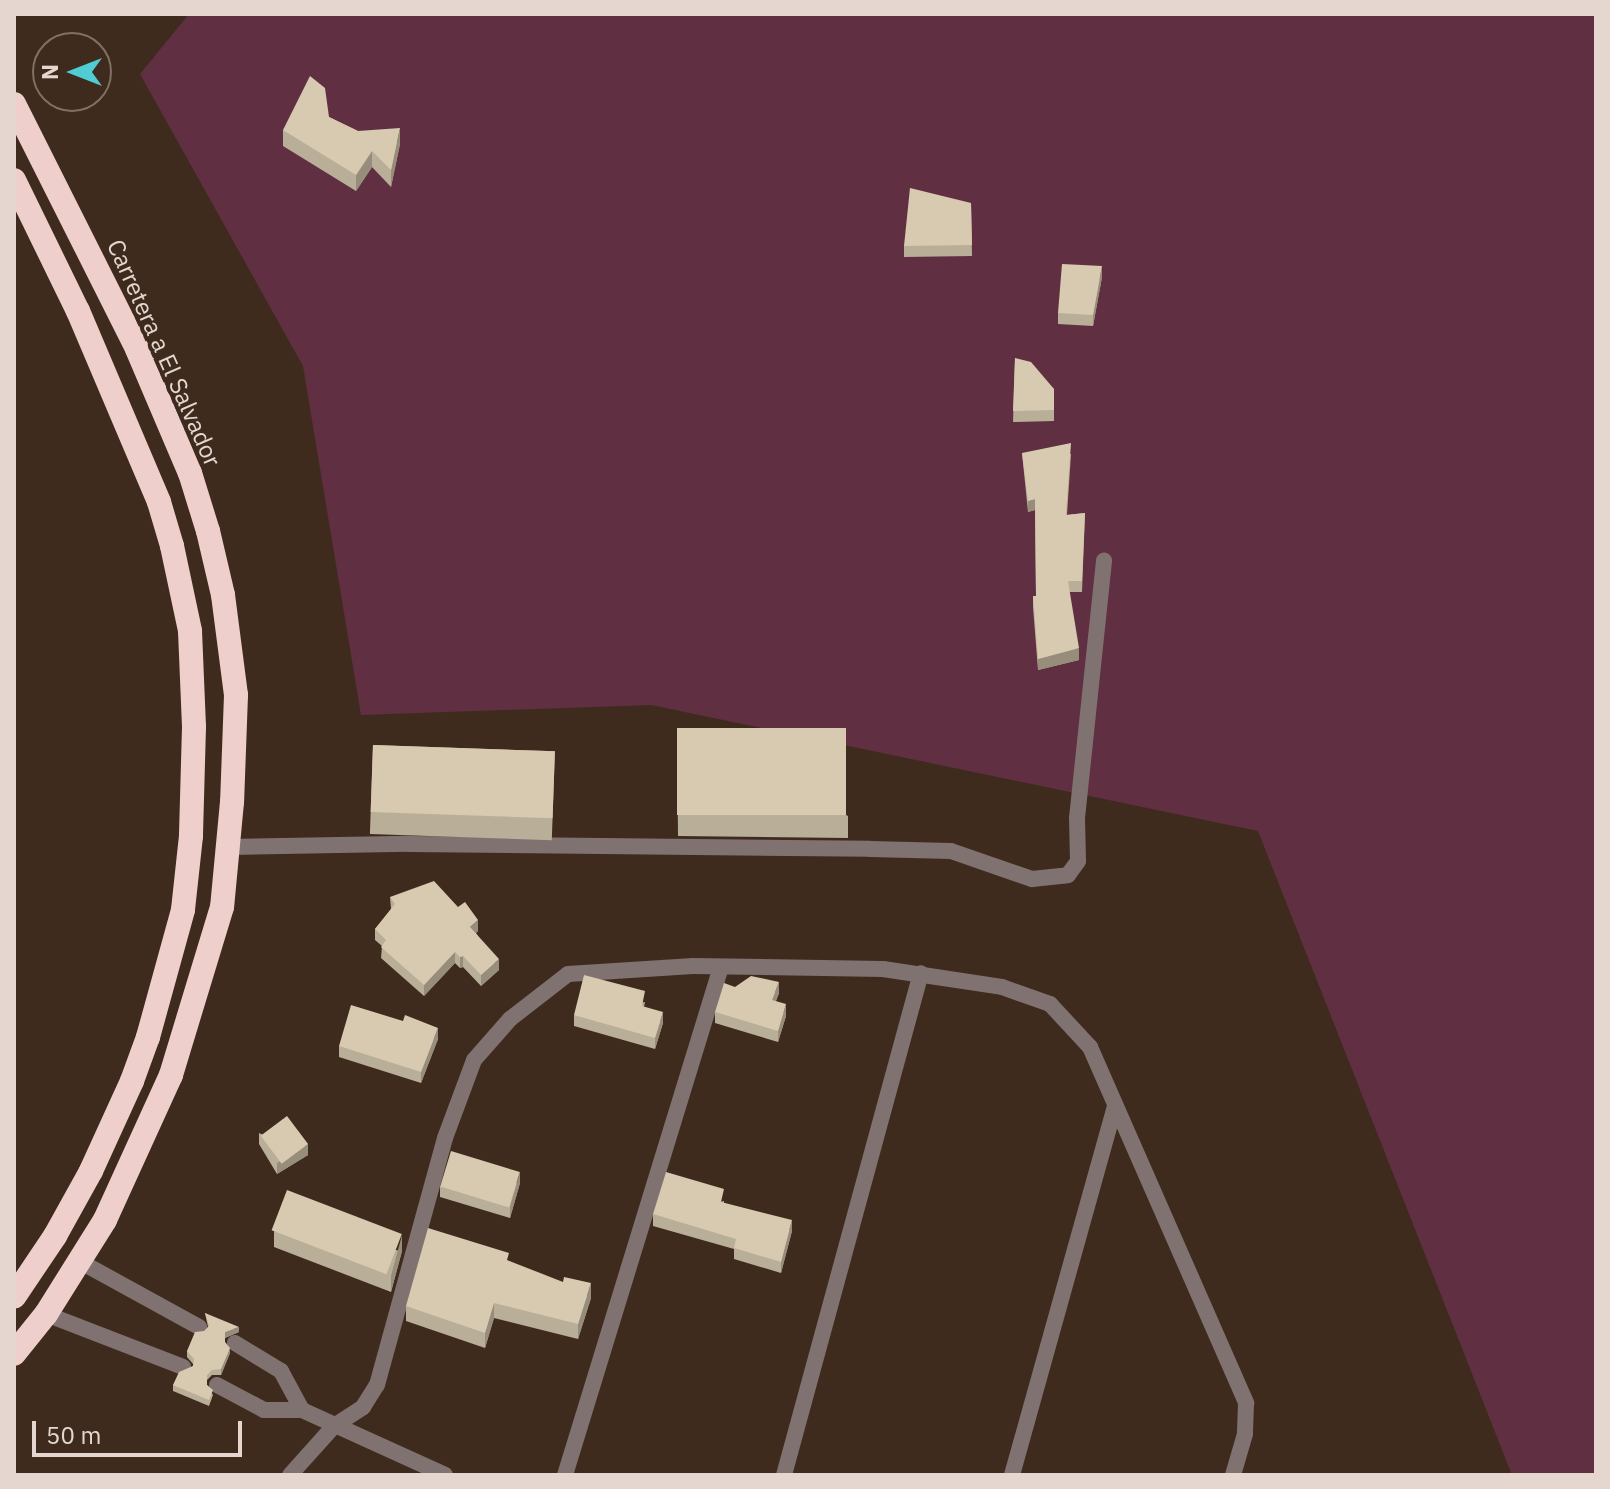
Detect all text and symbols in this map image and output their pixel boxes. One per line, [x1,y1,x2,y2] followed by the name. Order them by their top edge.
[32,32,112,112] north arrow
[35,64,64,80] text: N
[101,235,227,471] street label: Carretera a El Salvador
[36,1405,246,1455] scale bar
[46,1419,101,1451] text: 50 m

